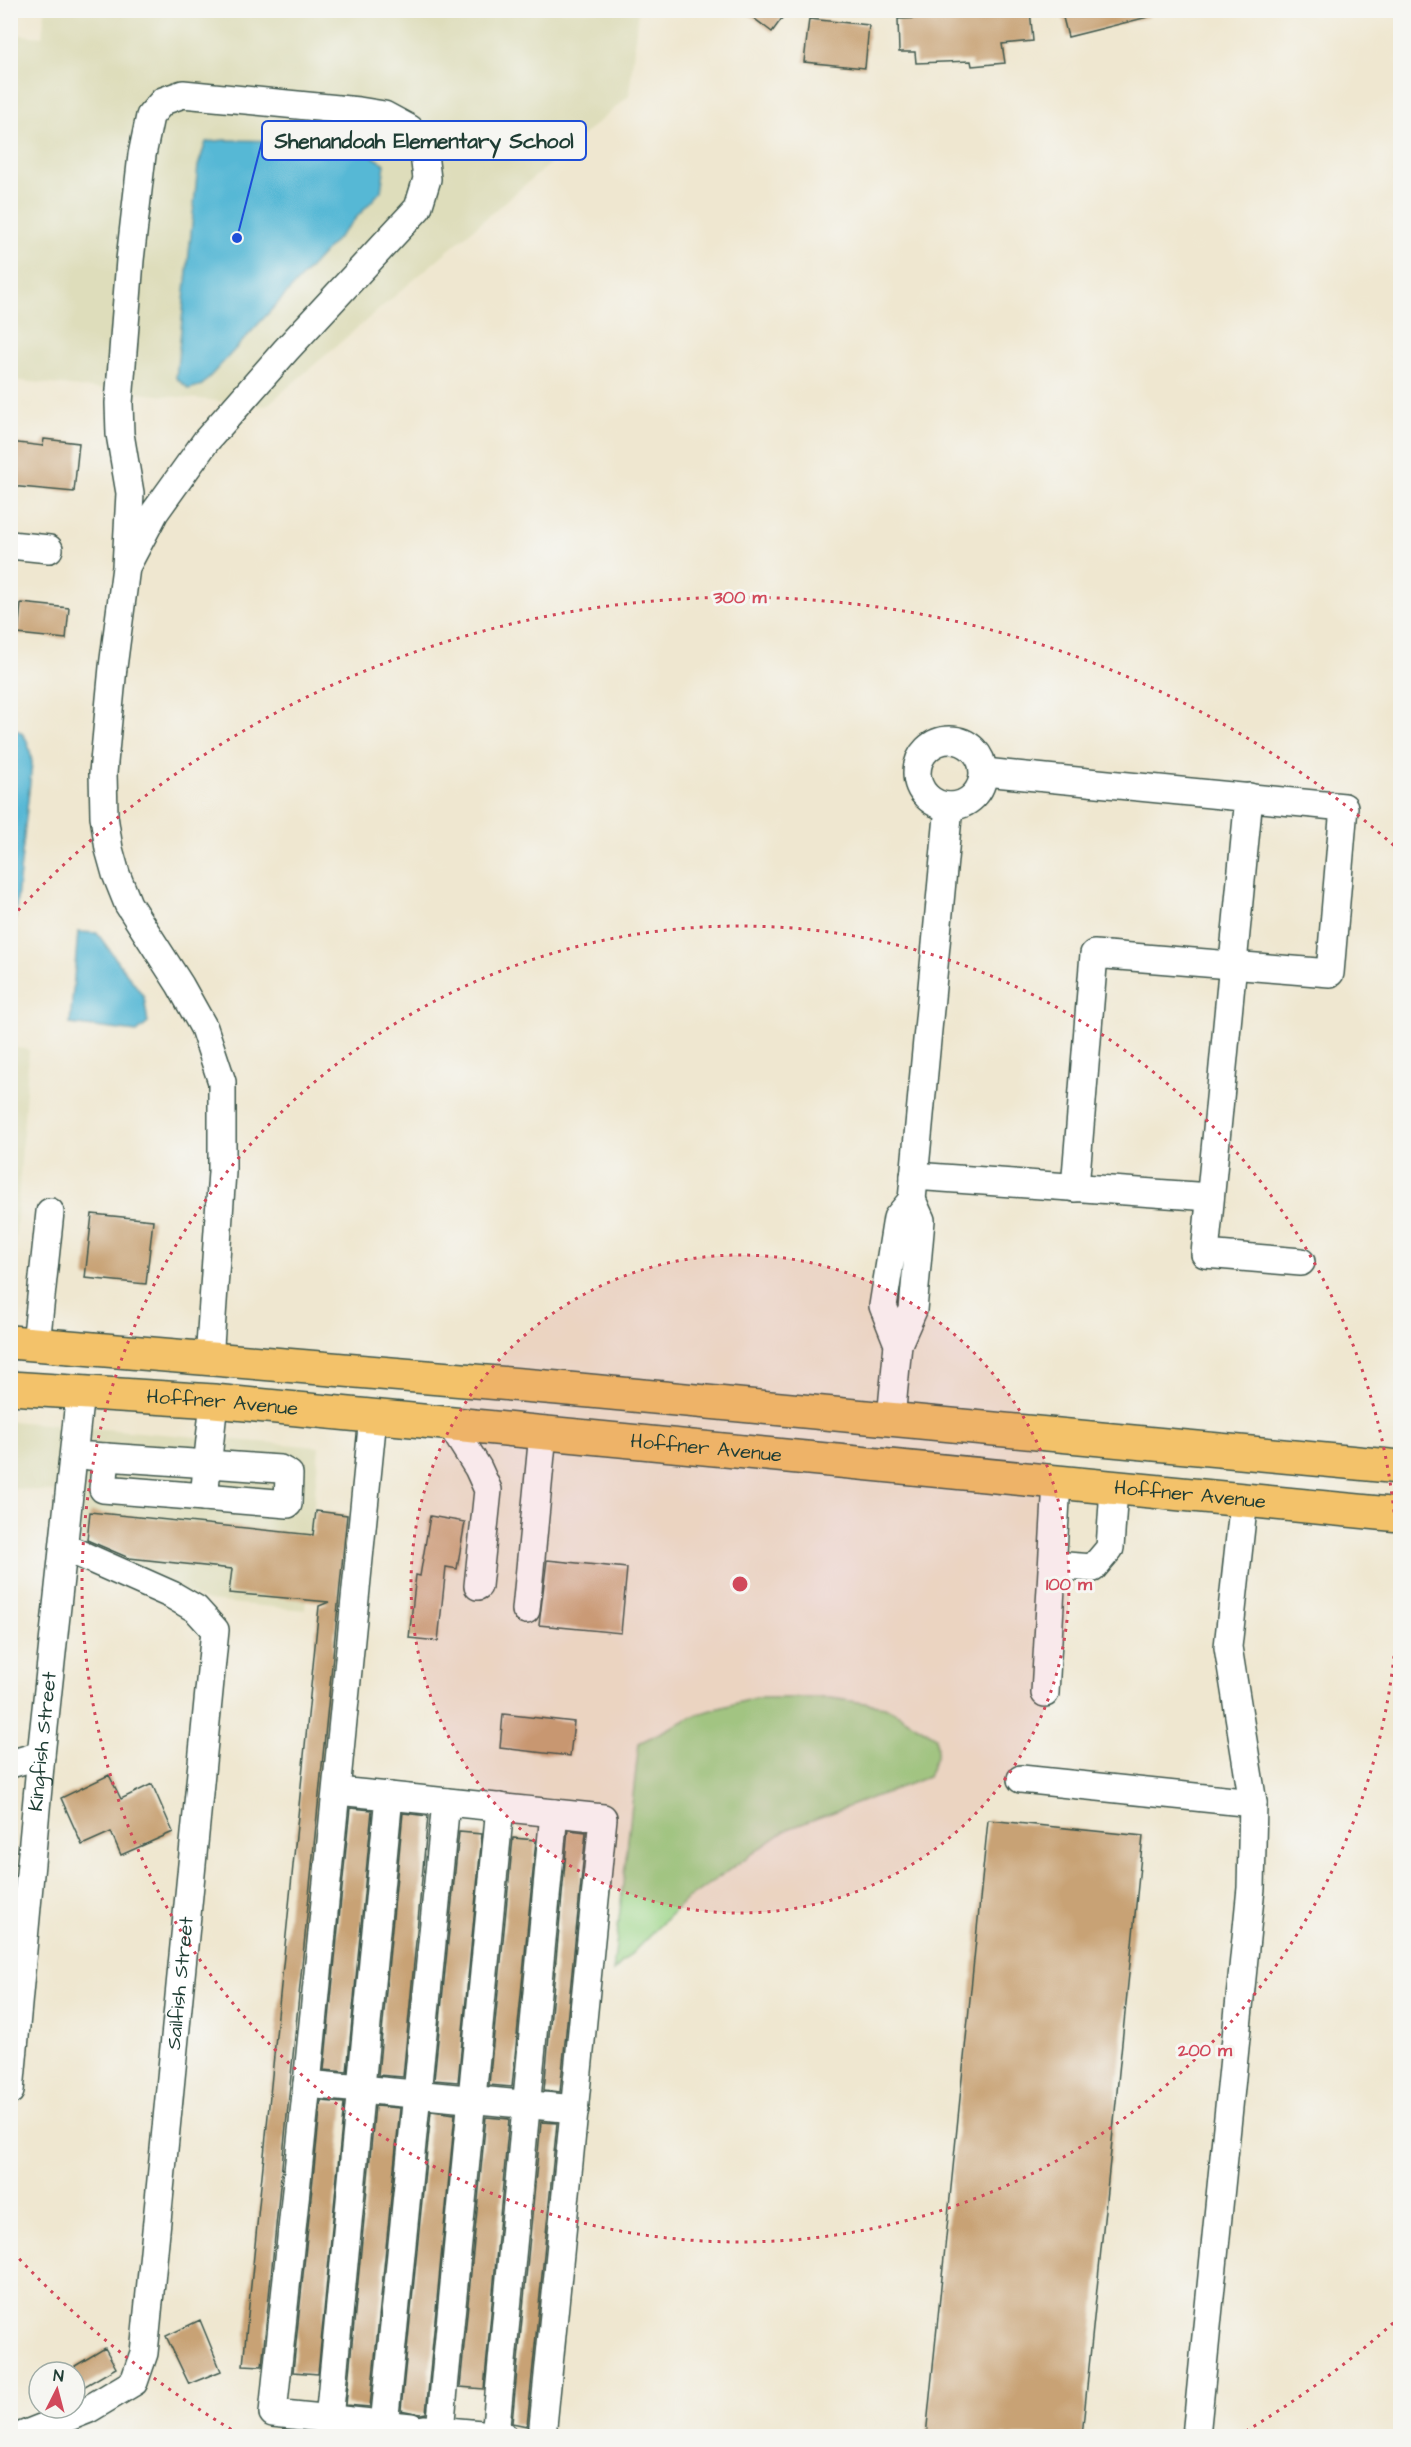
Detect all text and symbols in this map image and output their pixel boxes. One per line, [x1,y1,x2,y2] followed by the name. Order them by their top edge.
[262,121,586,160] callout: Shenandoah Elementary School
[273,127,574,159] text: Shenandoah Elementary School
[712,585,768,610] text: 300 m
[146,1383,300,1423] street label: Hoffner Avenue
[629,1427,783,1470] street label: Hoffner Avenue
[1113,1474,1267,1516] street label: Hoffner Avenue
[1046,1572,1093,1597] text: 100 m
[730,1574,750,1594] centre of rings
[22,1670,64,1813] street label: Kingfish Street
[160,1915,201,2051] street label: Sailfish Street
[1177,2038,1233,2063] text: 200 m
[27,2360,87,2420] north arrow
[52,2365,65,2388] text: N

